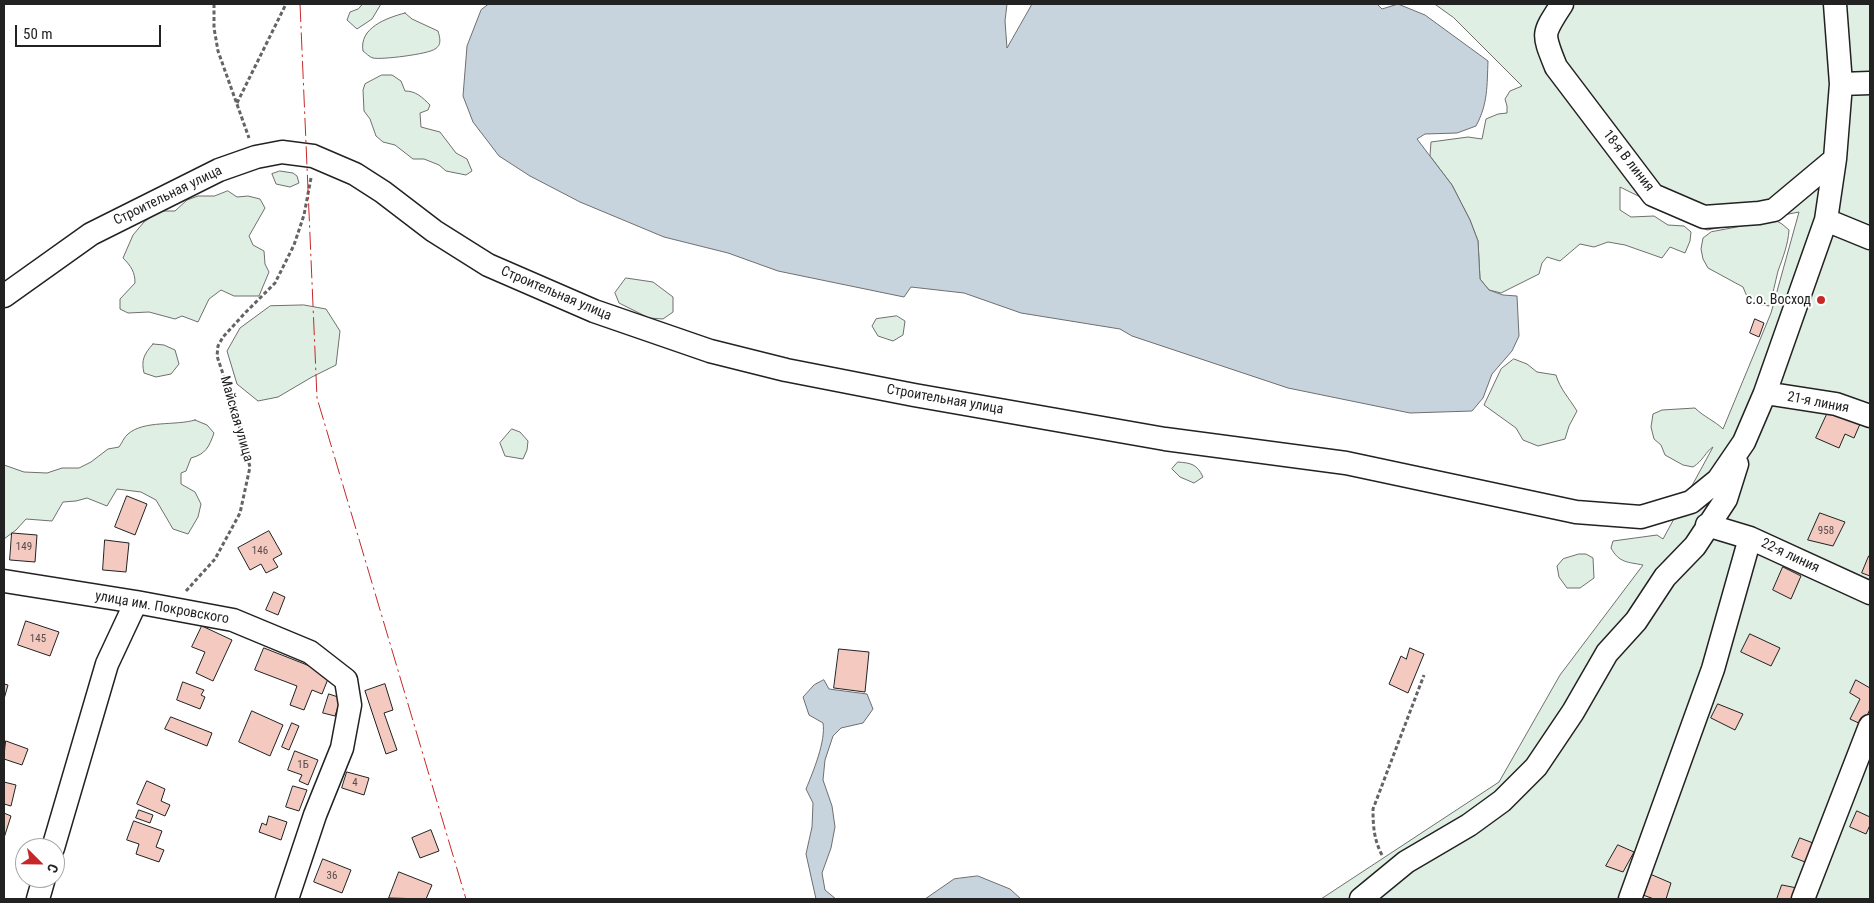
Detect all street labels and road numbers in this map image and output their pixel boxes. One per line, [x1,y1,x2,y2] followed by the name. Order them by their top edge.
[1599,127,1657,195] street label: 18-я В линия
[111,162,225,230] street label: Строительная улица
[498,263,614,325] street label: Строительная улица
[216,374,256,464] street label: Майская улица
[885,381,1005,419] street label: Строительная улица
[1786,389,1850,417] street label: 21-я линия
[1758,535,1822,577] street label: 22-я линия
[94,588,230,628] street label: улица им. Покровского

